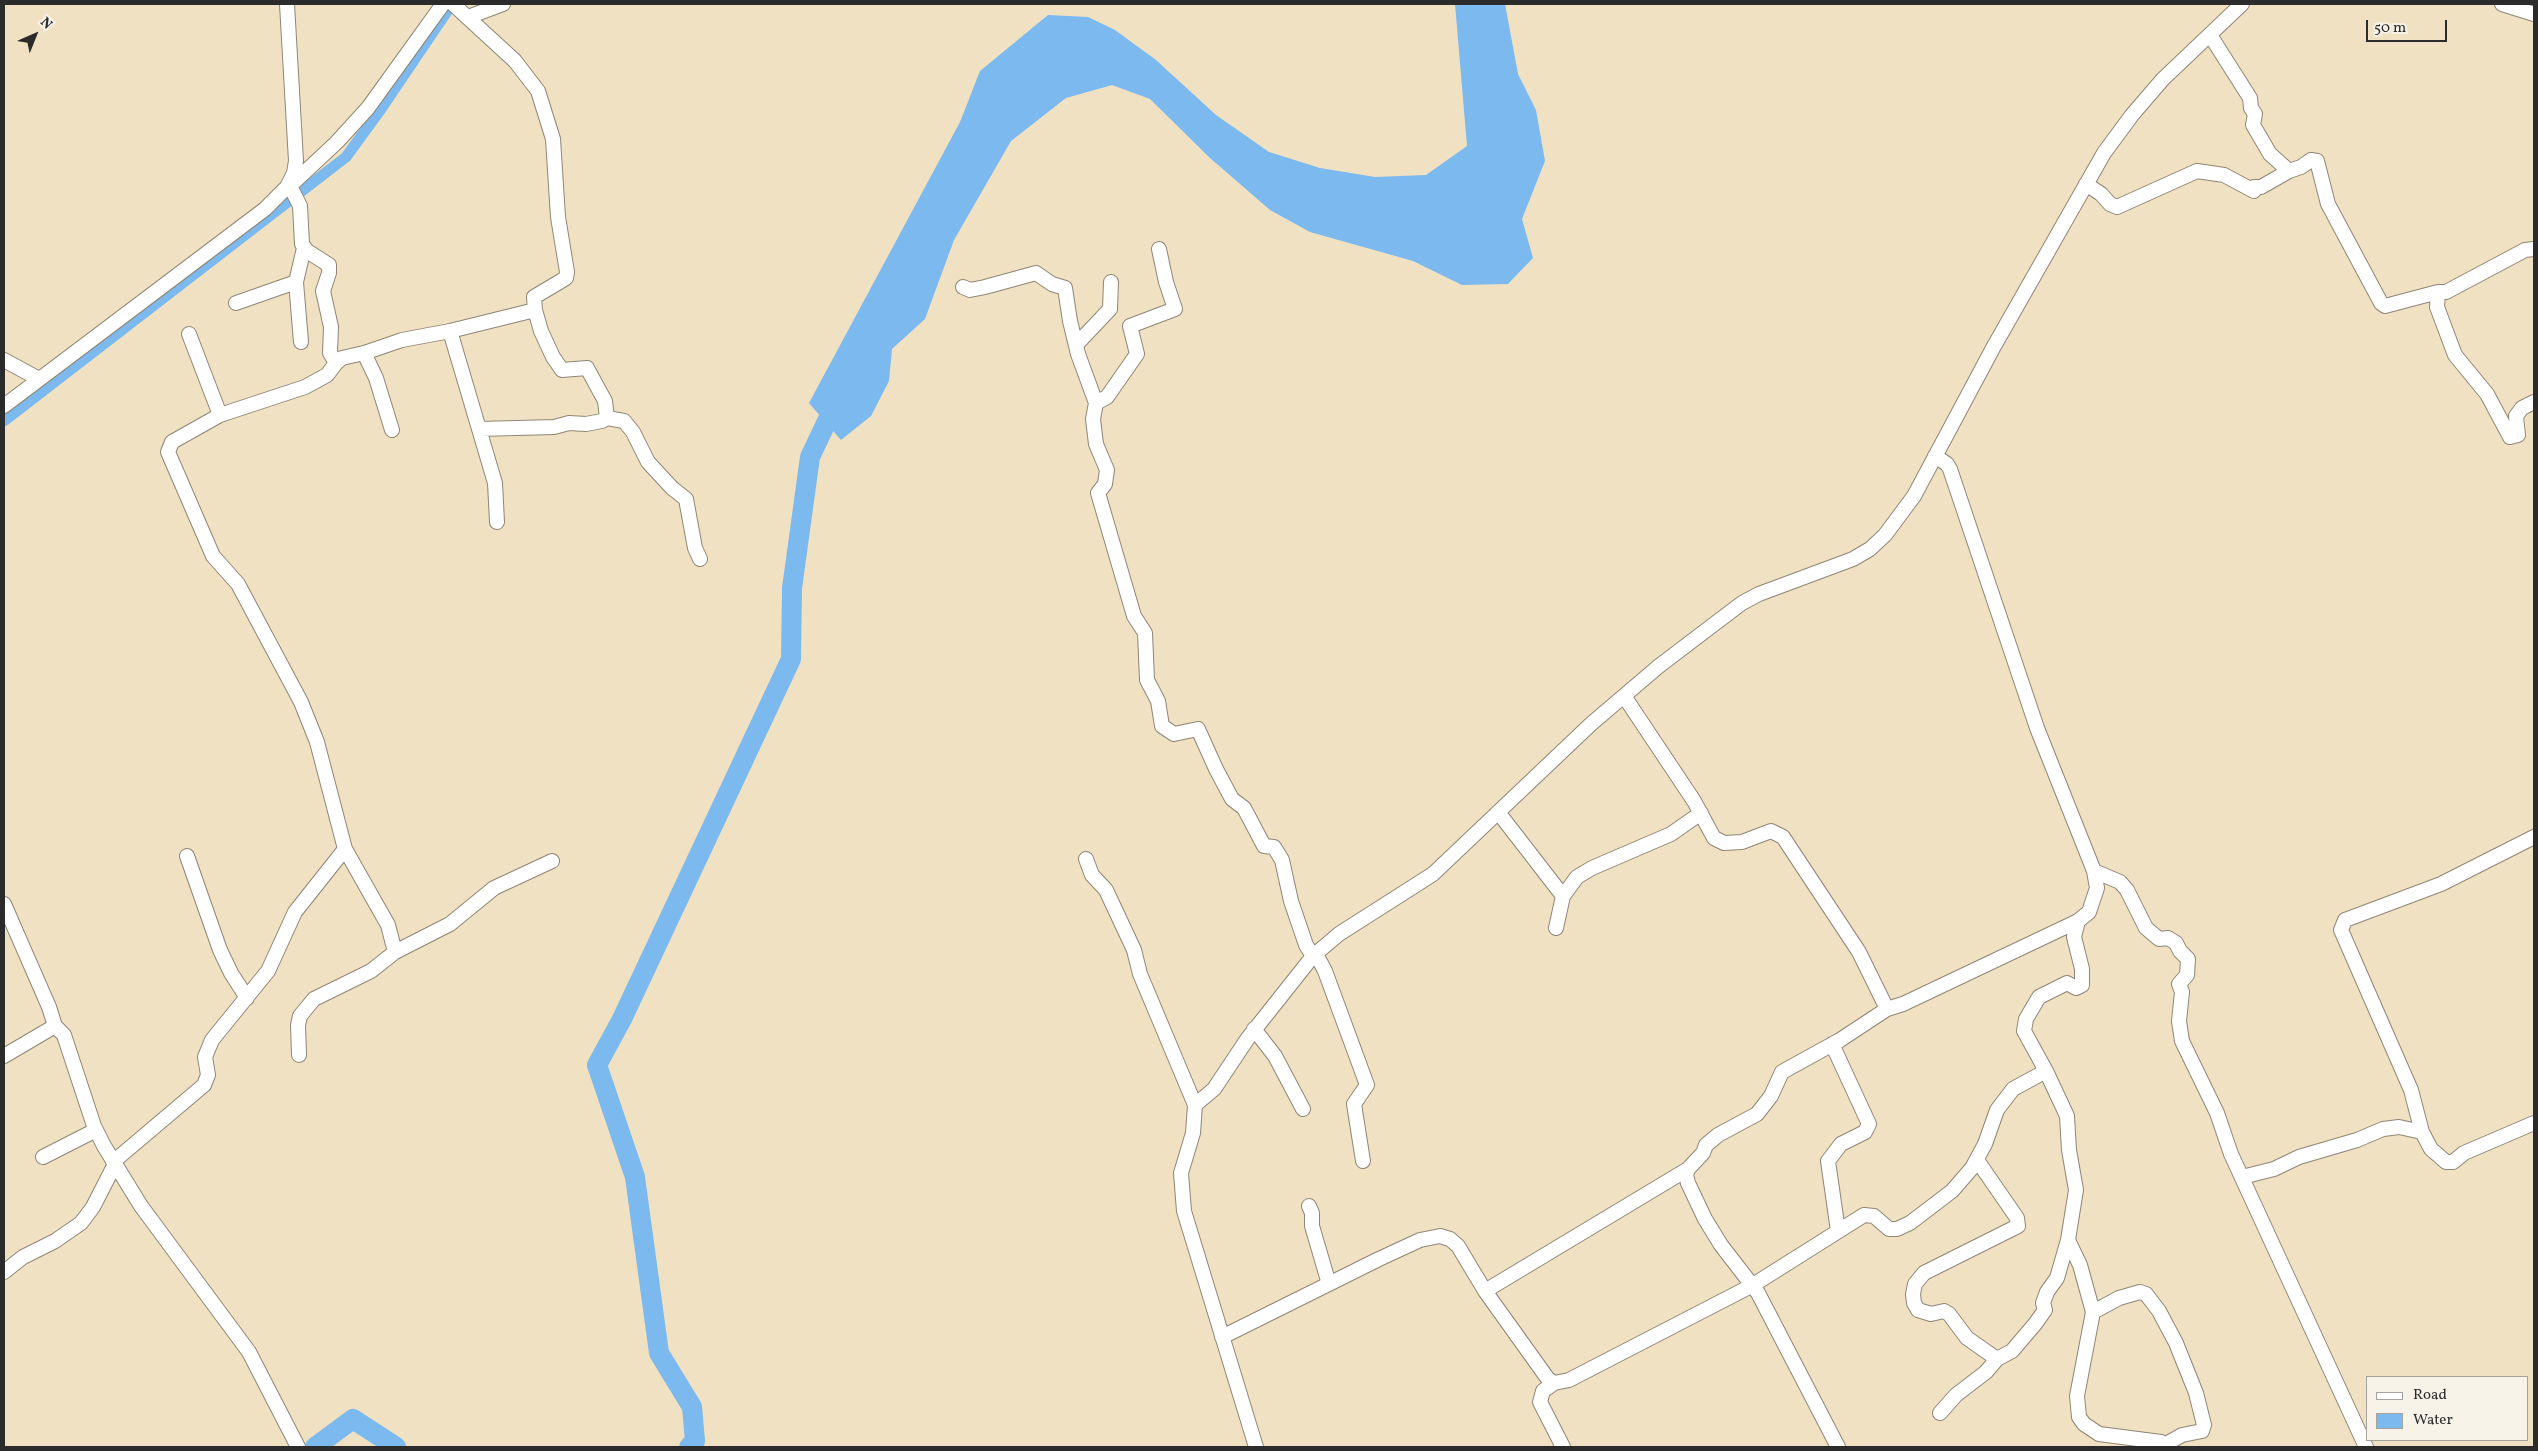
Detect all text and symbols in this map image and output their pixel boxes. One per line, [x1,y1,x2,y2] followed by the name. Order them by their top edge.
[10,10,60,60] north arrow
[2368,10,2449,42] scale bar
[36,13,56,34] text: N
[2374,18,2406,39] text: 50 m
[2366,1376,2528,1441] legend
[2413,1385,2447,1406] text: Road
[2413,1410,2453,1431] text: Water

